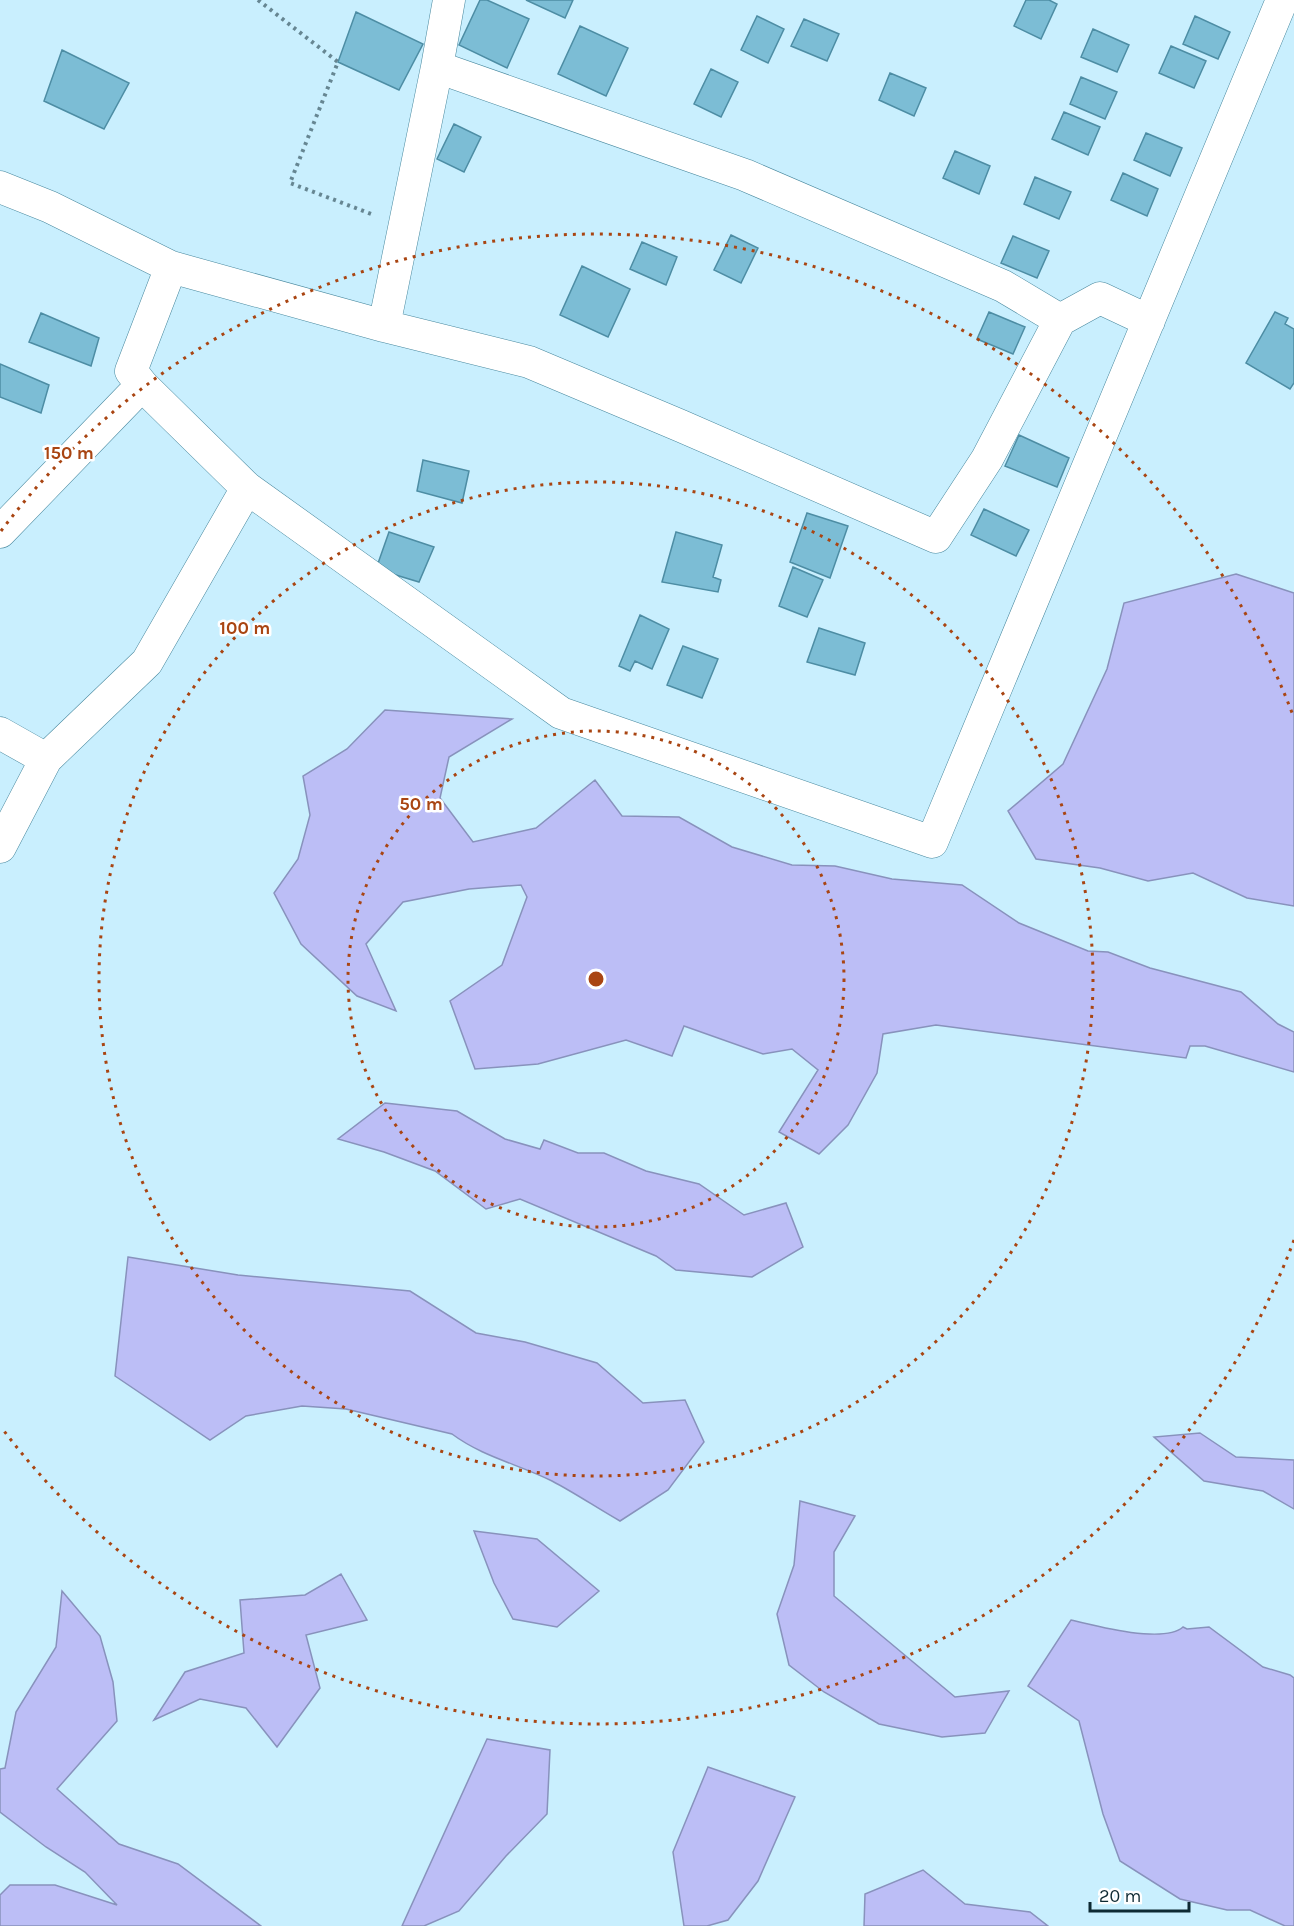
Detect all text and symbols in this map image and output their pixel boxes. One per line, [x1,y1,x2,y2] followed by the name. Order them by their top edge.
[44,442,94,464] text: 150 m
[220,617,270,639] text: 100 m
[399,793,443,815] text: 50 m
[586,969,606,989] centre of rings
[1090,1875,1189,1913] scale bar
[1099,1885,1141,1907] text: 20 m

